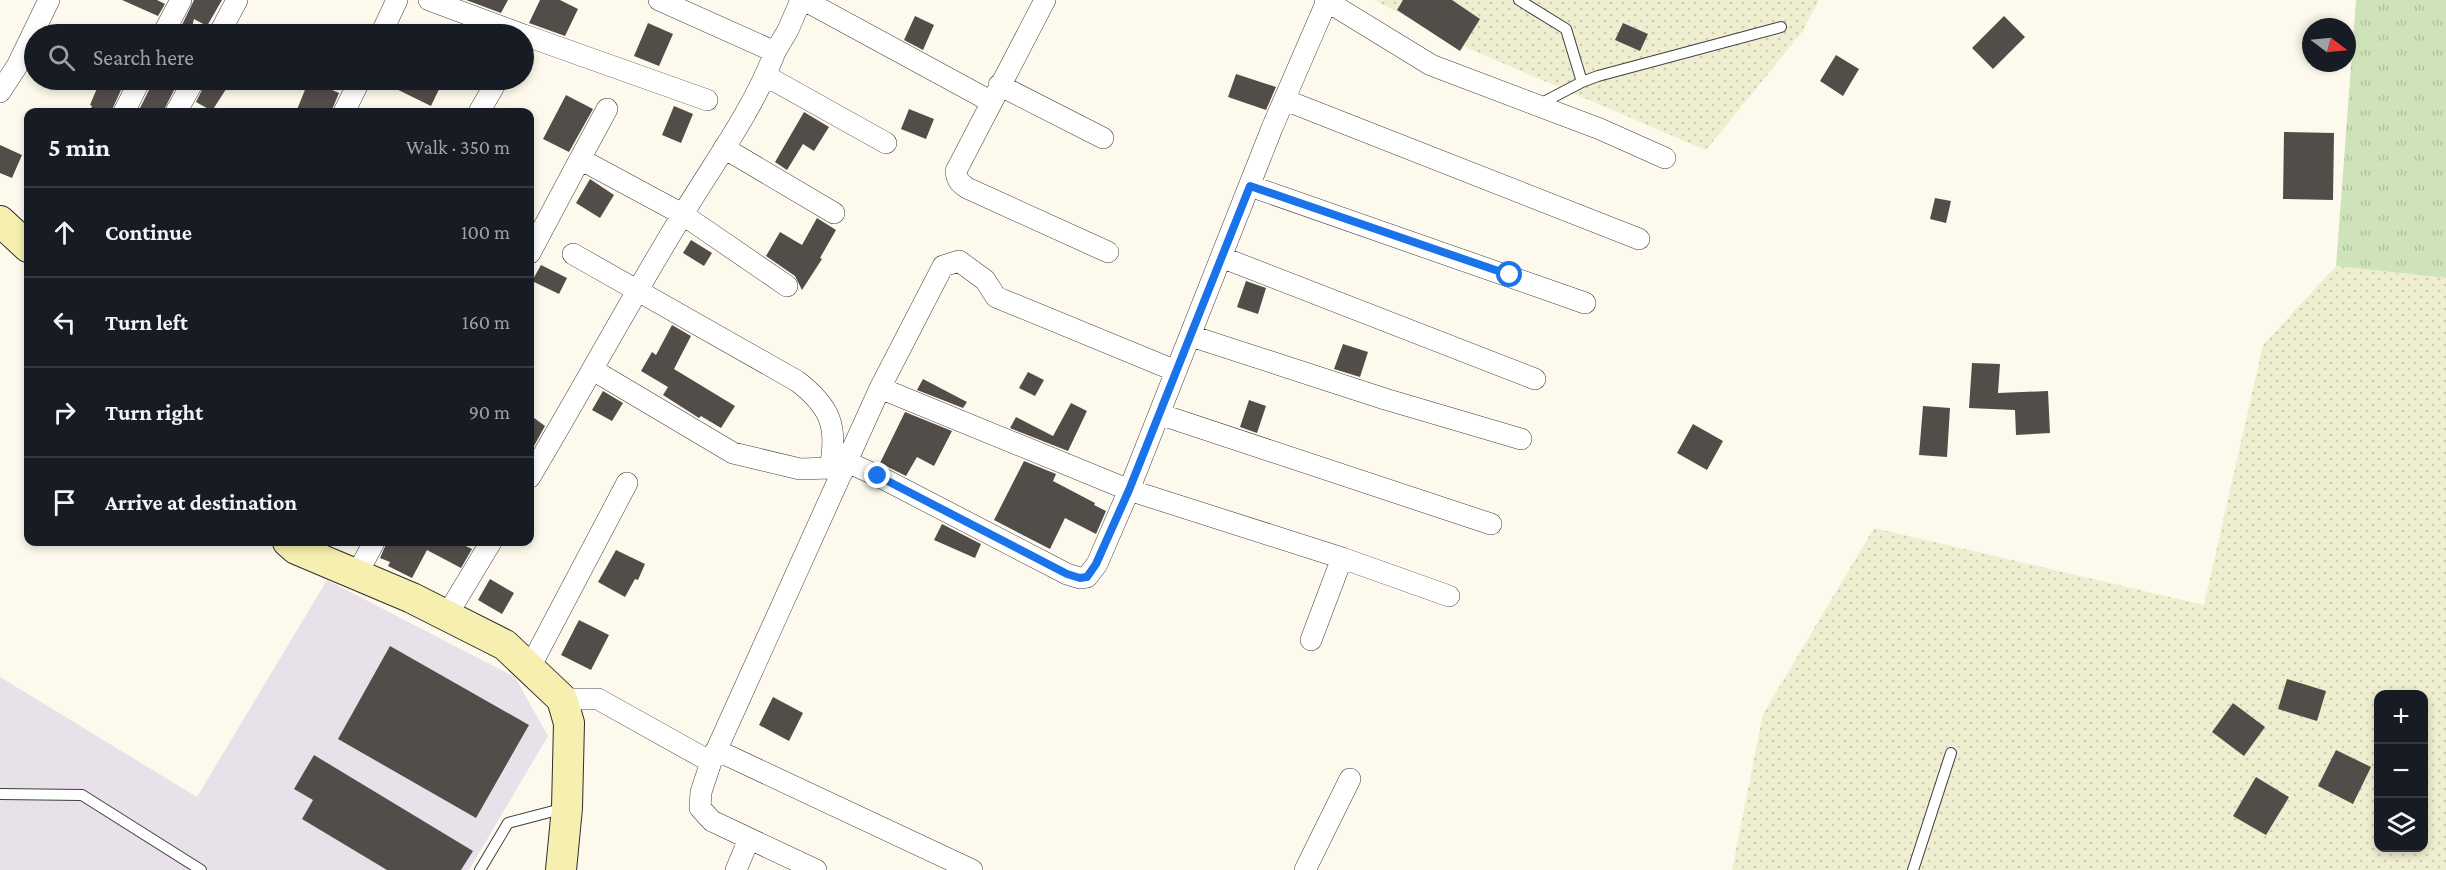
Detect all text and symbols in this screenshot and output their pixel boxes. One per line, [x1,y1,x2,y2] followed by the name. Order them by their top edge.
[2302,18,2356,72] north arrow
[24,24,534,90] search box
[45,41,78,74] icon: search
[93,45,194,70] text: Search here
[48,133,110,162] text: 5 min
[406,136,510,158] text: Walk · 350 m
[48,216,81,249] icon: ahead
[105,220,192,245] text: Continue
[461,221,510,243] text: 100 m
[1496,261,1522,287] route start
[48,306,81,339] icon: left
[105,310,188,335] text: Turn left
[462,311,510,333] text: 160 m
[48,396,81,429] icon: right
[105,400,203,425] text: Turn right
[469,401,510,423] text: 90 m
[864,462,890,488] route end
[48,486,81,519] icon: arrive
[105,490,297,515] text: Arrive at destination
[2374,690,2428,852] map controls
[2374,690,2428,744] button: +
[2374,744,2428,798] button: −
[2374,798,2428,852] button: layers

